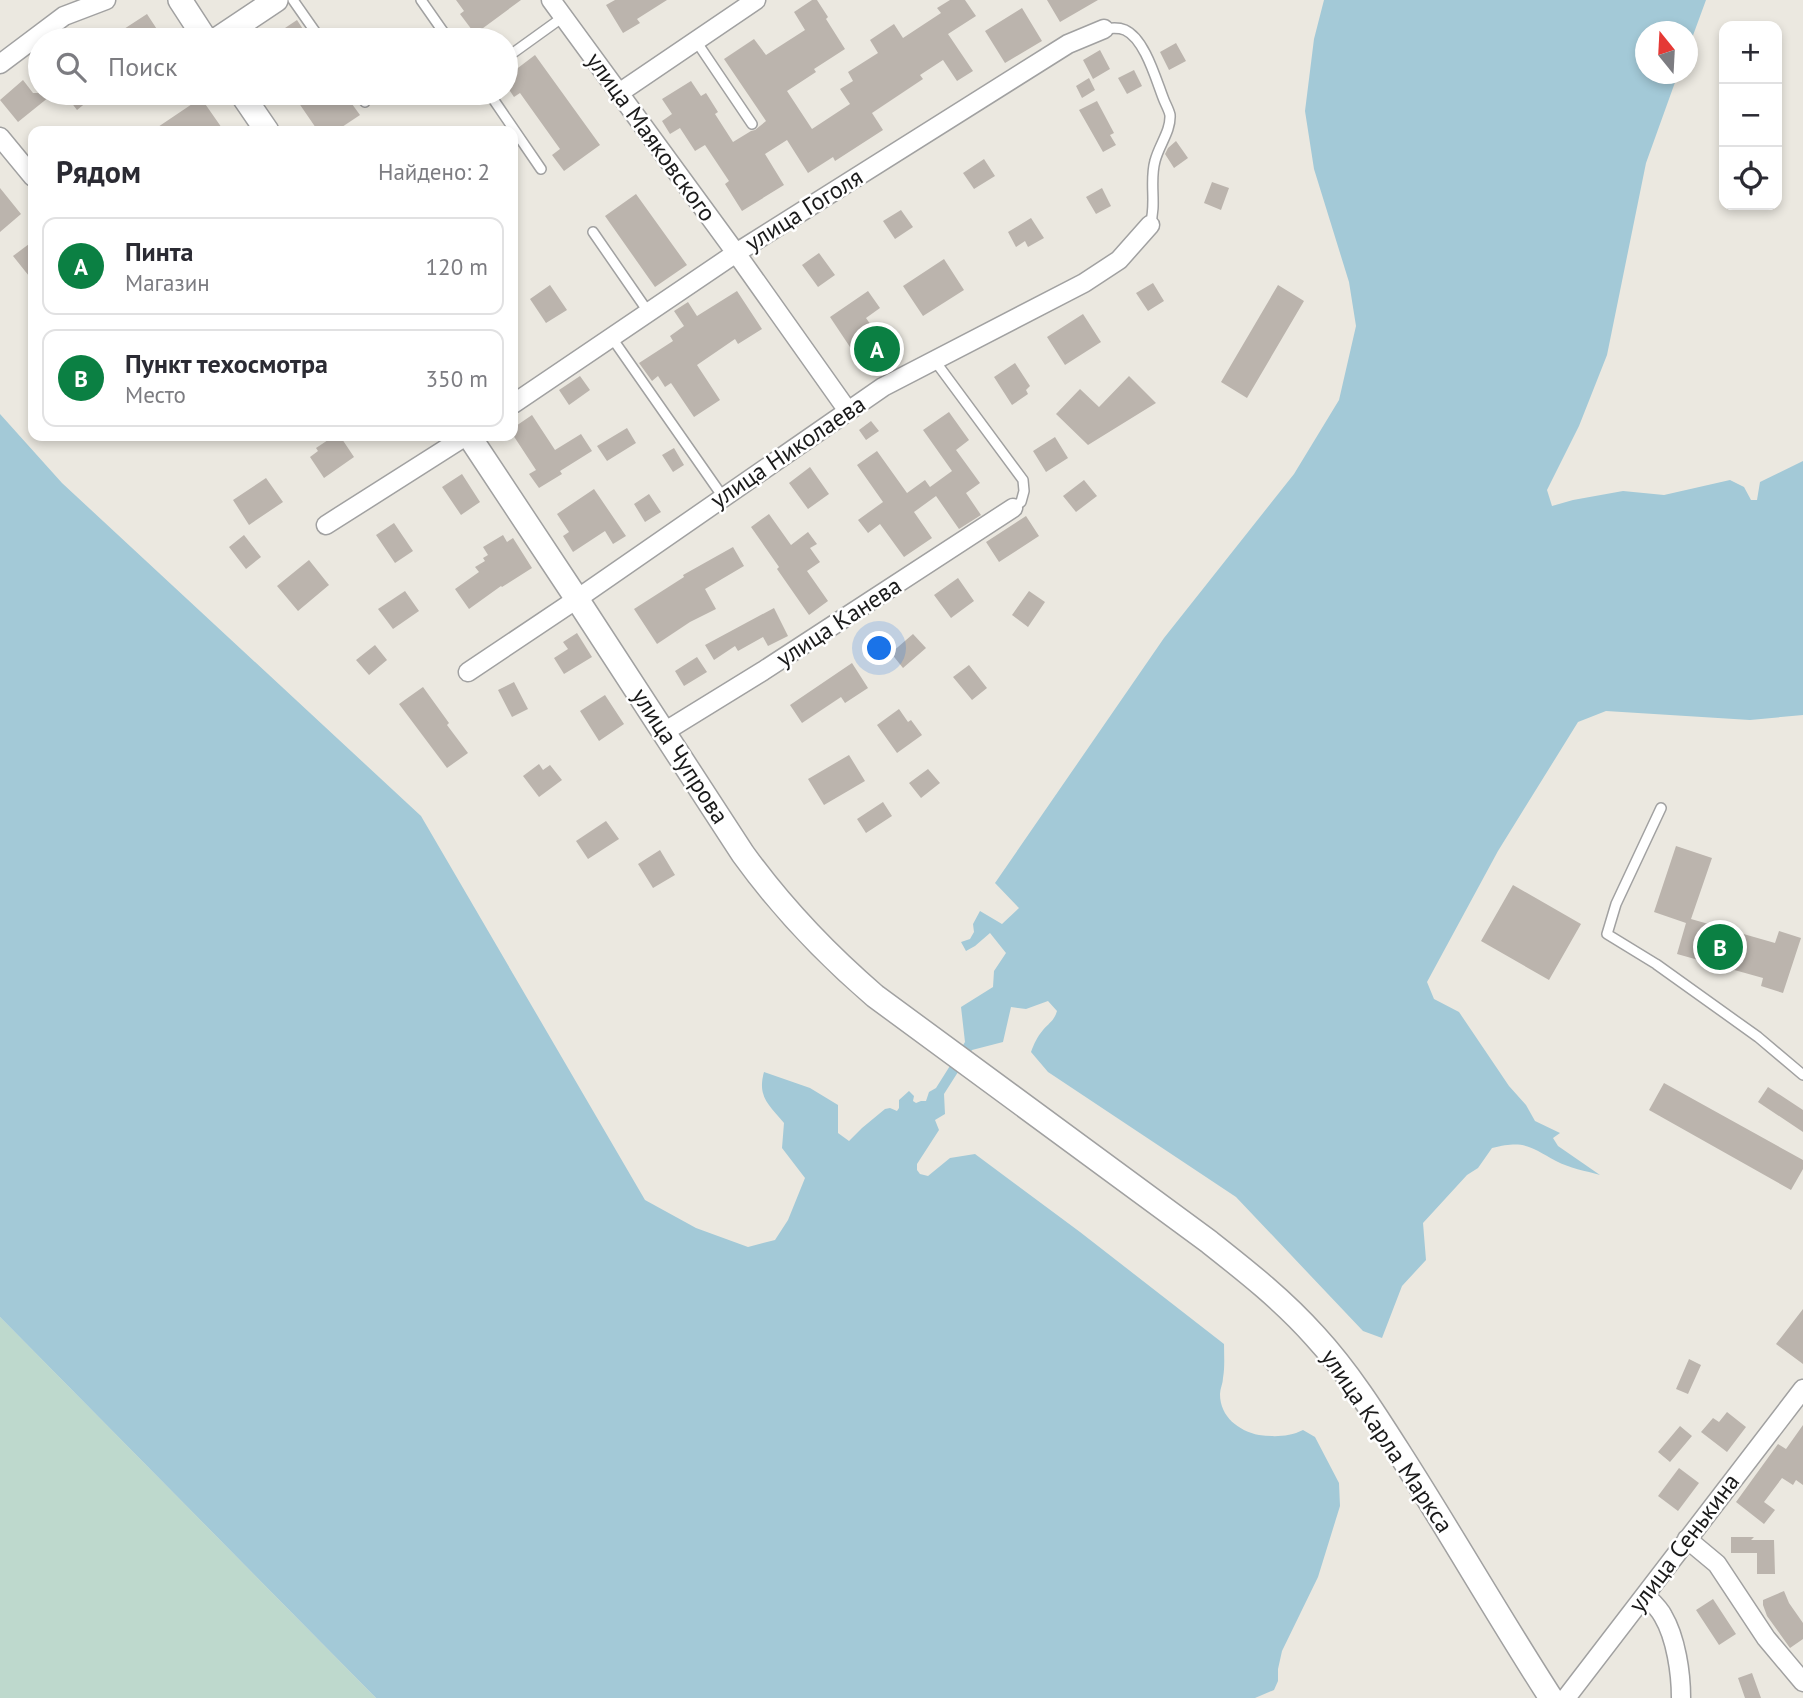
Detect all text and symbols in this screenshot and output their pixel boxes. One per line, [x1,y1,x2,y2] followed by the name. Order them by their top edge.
[1635,21,1698,84] north arrow
[1719,21,1782,210] map controls
[1719,21,1782,84] button: +
[28,28,518,105] search box
[579,46,723,228] street label: улица Маяковского
[52,48,90,86] icon: search
[108,50,177,83] text: Поиск
[1719,84,1782,147] button: −
[1719,147,1782,210] button: locate
[56,152,141,191] text: Рядом
[378,157,490,186] text: Найдено: 2
[739,161,868,258] street label: улица Гоголя
[125,235,194,268] text: Пинта
[74,252,88,281] text: A
[426,252,488,281] text: 120 m
[125,268,210,297] text: Магазин
[854,323,900,375] pin: A
[125,347,328,380] text: Пункт техосмотра
[74,364,88,393] text: B
[426,364,488,393] text: 350 m
[125,380,186,409] text: Место
[704,388,871,515] street label: улица Николаева
[770,570,907,674] street label: улица Канева
[862,631,896,665] your location
[625,682,736,829] street label: улица Чупрова
[1697,921,1743,973] pin: B
[1314,1343,1460,1539] street label: улица Карла Маркса
[1621,1467,1746,1618] street label: улица Сенькина

